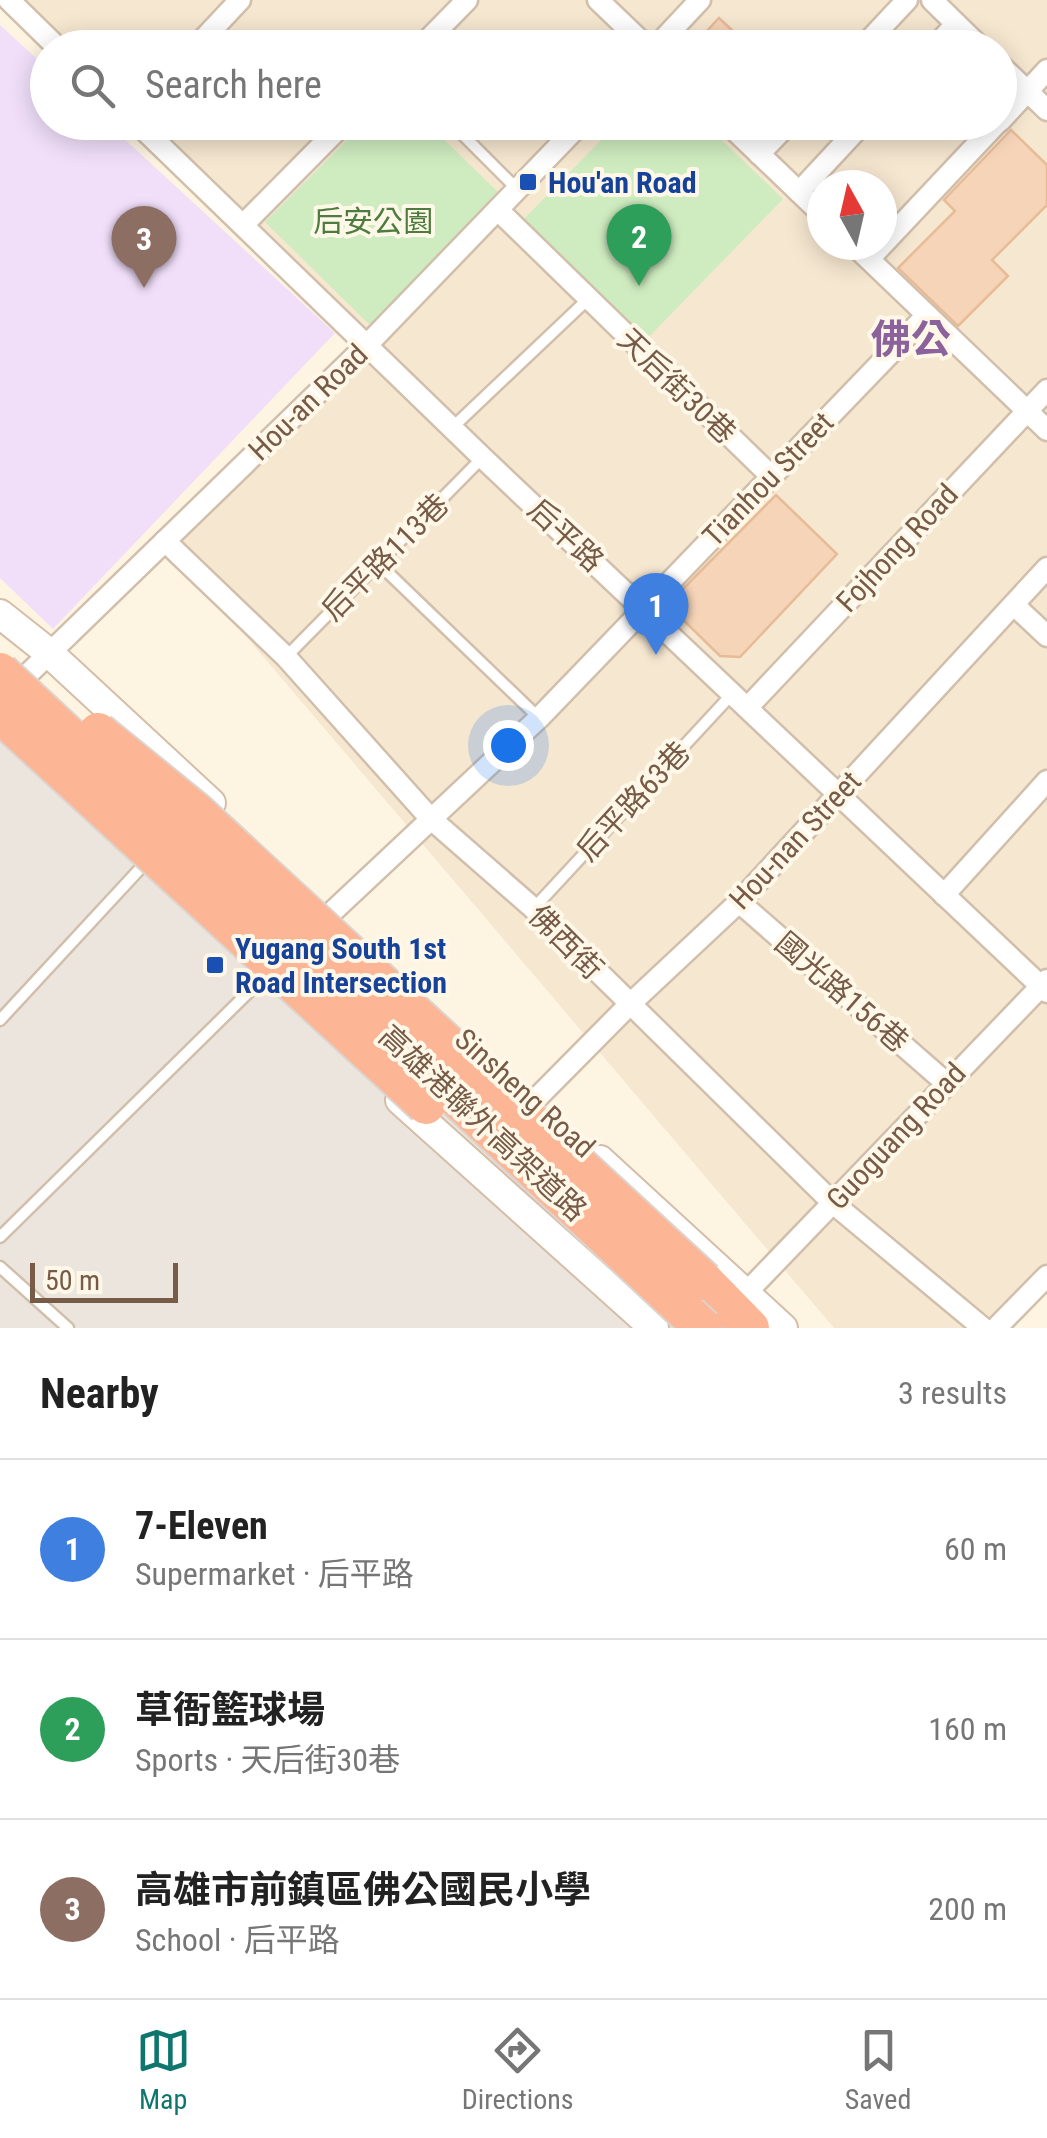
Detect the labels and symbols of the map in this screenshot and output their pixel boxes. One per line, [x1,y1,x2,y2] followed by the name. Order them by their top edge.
[548,165,697,200] place label: Hou'an Road
[807,170,897,260] north arrow
[517,171,539,193] marker: Hou'an Road
[313,204,433,239] park label: 后安公園
[606,204,672,286] pin: 2
[112,206,176,288] pin: 3
[871,316,951,363] district label: 佛公
[611,321,743,451] street label: 天后街30巷
[241,337,375,467] street label: Hou-an Road
[695,405,841,553] street label: Tianhou Street
[829,477,965,619] street label: Fojhong Road
[314,486,456,628] street label: 后平路113巷
[521,492,611,578] street label: 后平路
[624,572,688,655] pin: 1
[483,720,534,771] your location
[569,734,697,868] street label: 后平路63巷
[722,764,868,916] street label: Hou-nan Street
[522,898,610,986] street label: 佛西街
[768,925,916,1059] street label: 國光路156巷
[235,931,447,1000] place label: Yugang South 1st Road Intersection
[204,954,226,976] marker: Yugang South 1st Road Intersection
[372,1018,594,1228] street label: 高雄港聯外高架道路
[448,1021,602,1165] street label: Sinsheng Road
[819,1056,973,1216] street label: Guoguang Road
[30,1258,178,1302] scale bar

